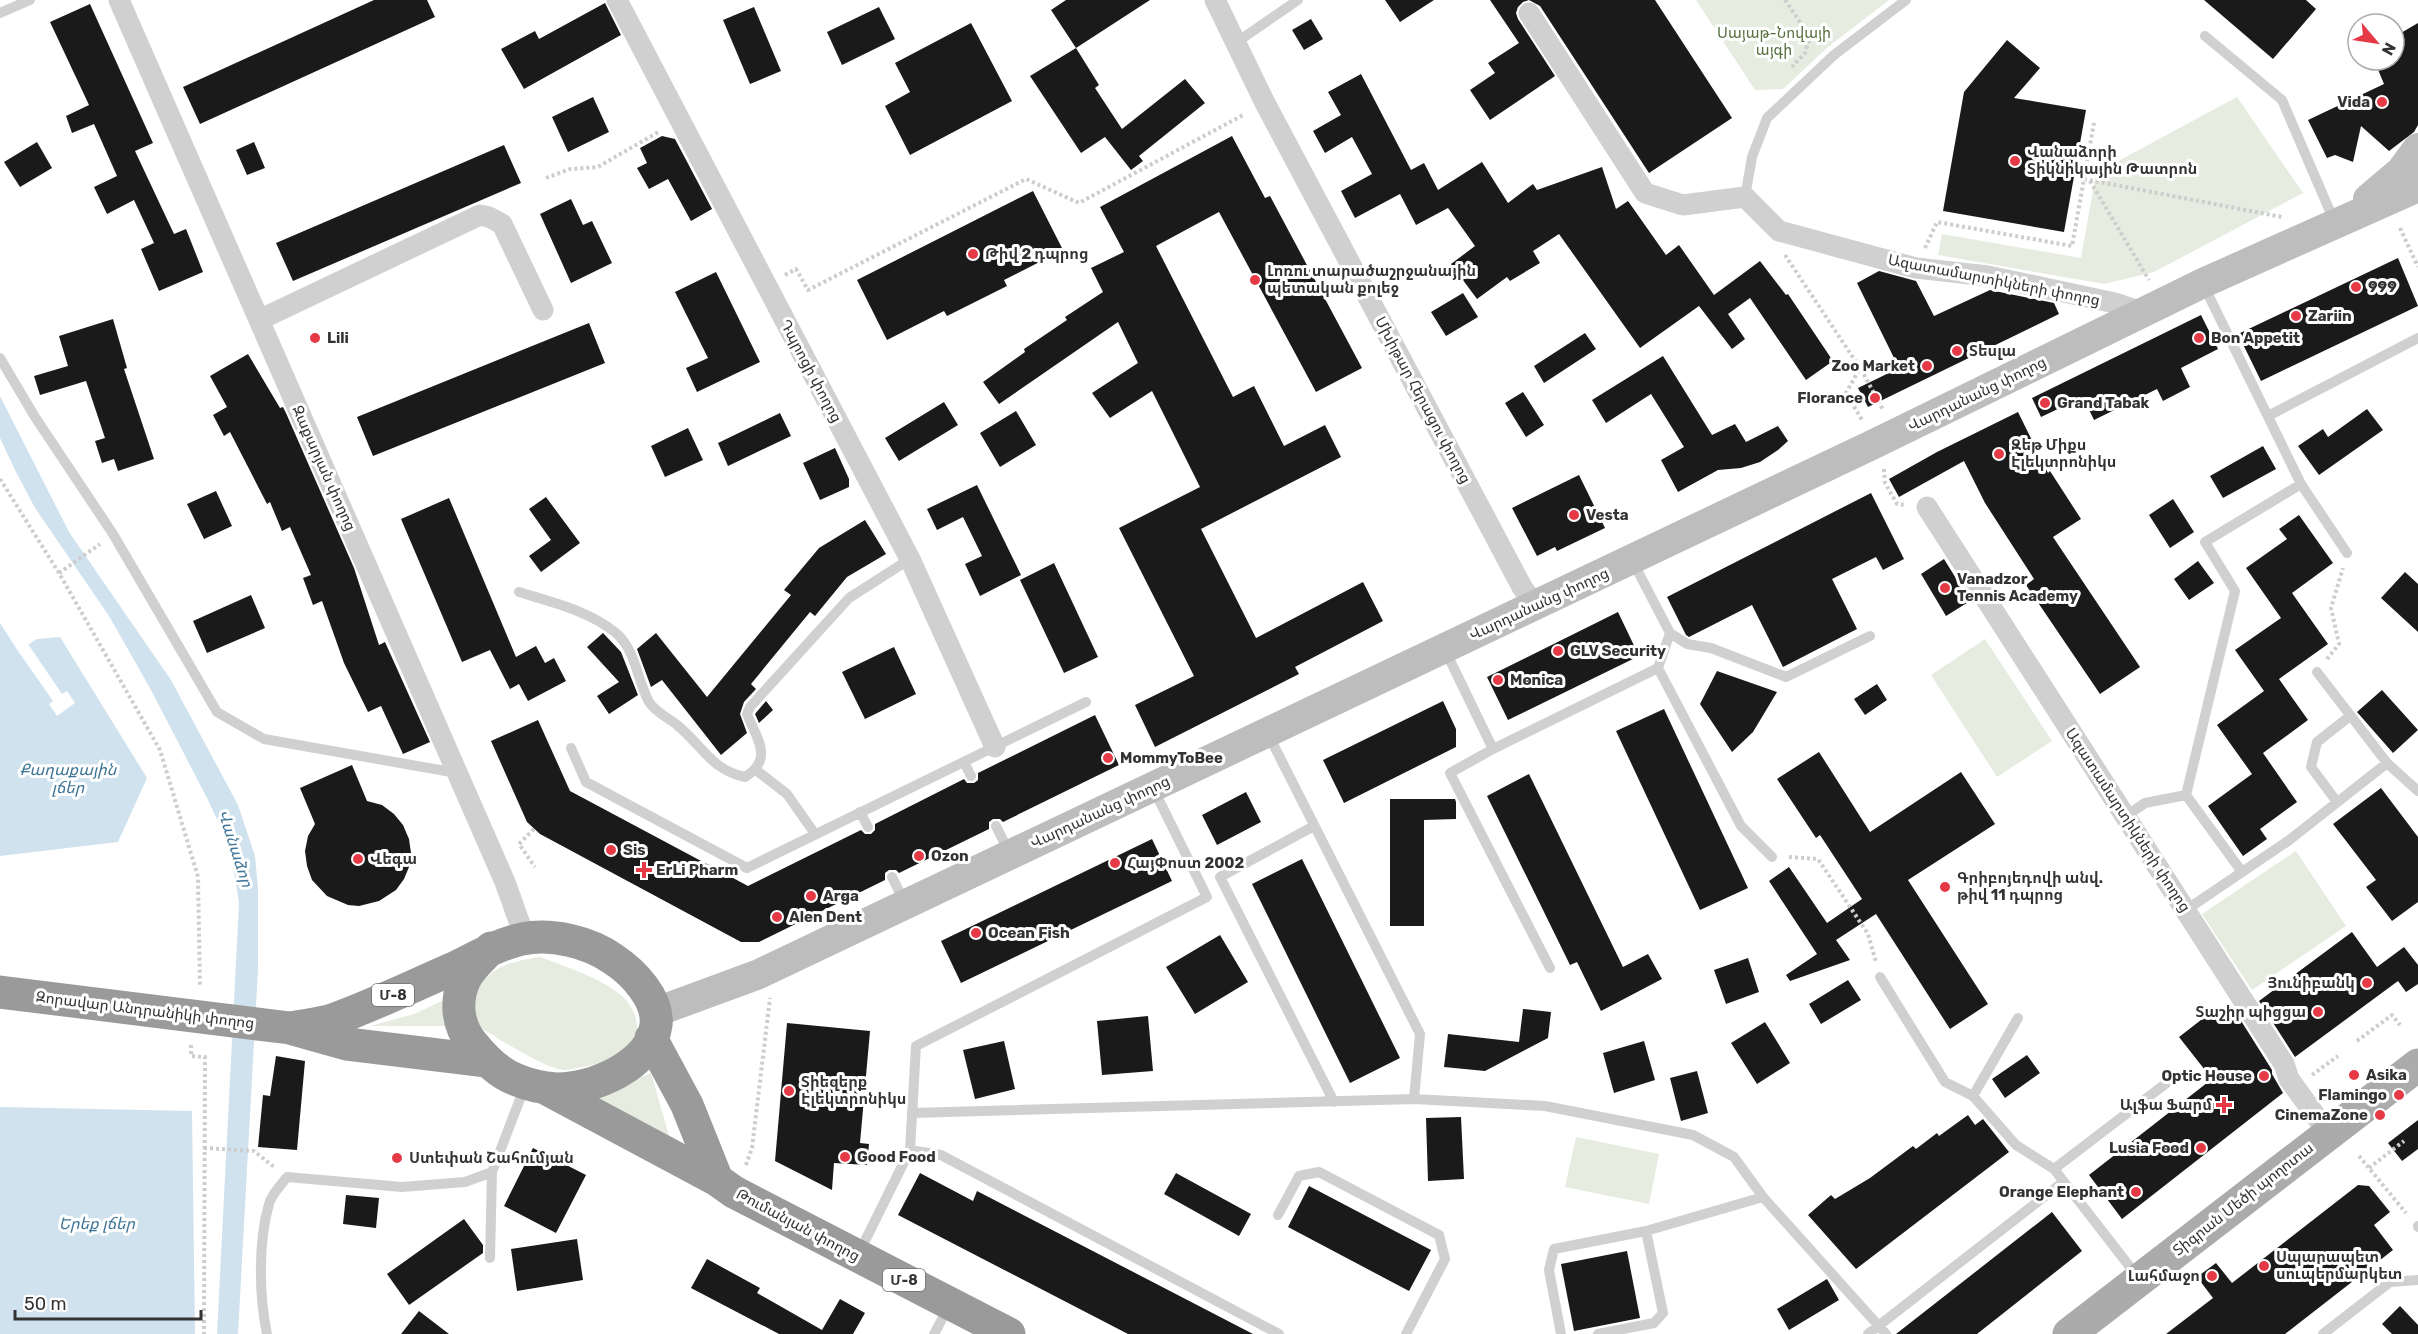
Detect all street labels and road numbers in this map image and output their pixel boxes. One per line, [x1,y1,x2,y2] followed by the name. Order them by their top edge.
[1886,251,2102,309] street label: Ազատամարտիկների փողոց
[1371,313,1475,487] street label: Մխիթար Հերացու փողոց
[776,316,846,426] street label: Դպրոցի փողոց
[1905,353,2049,435] street label: Վարդանանց փողոց
[288,402,360,534] street label: Զաքարյան փողոց
[1466,564,1612,644] street label: Վարդանանց փողոց
[2062,725,2194,915] street label: Ազատամարտիկների փողոց
[1027,772,1173,852] street label: Վարդանանց փողոց
[372,984,414,1006] road number: Մ-8
[35,988,255,1032] street label: Զորավար Անդրանիկի փողոց
[2169,1139,2317,1259] street label: Տիգրան Մեծի պողոտա
[733,1185,863,1265] street label: Թումանյան փողոց
[883,1269,925,1291] road number: Մ-8

